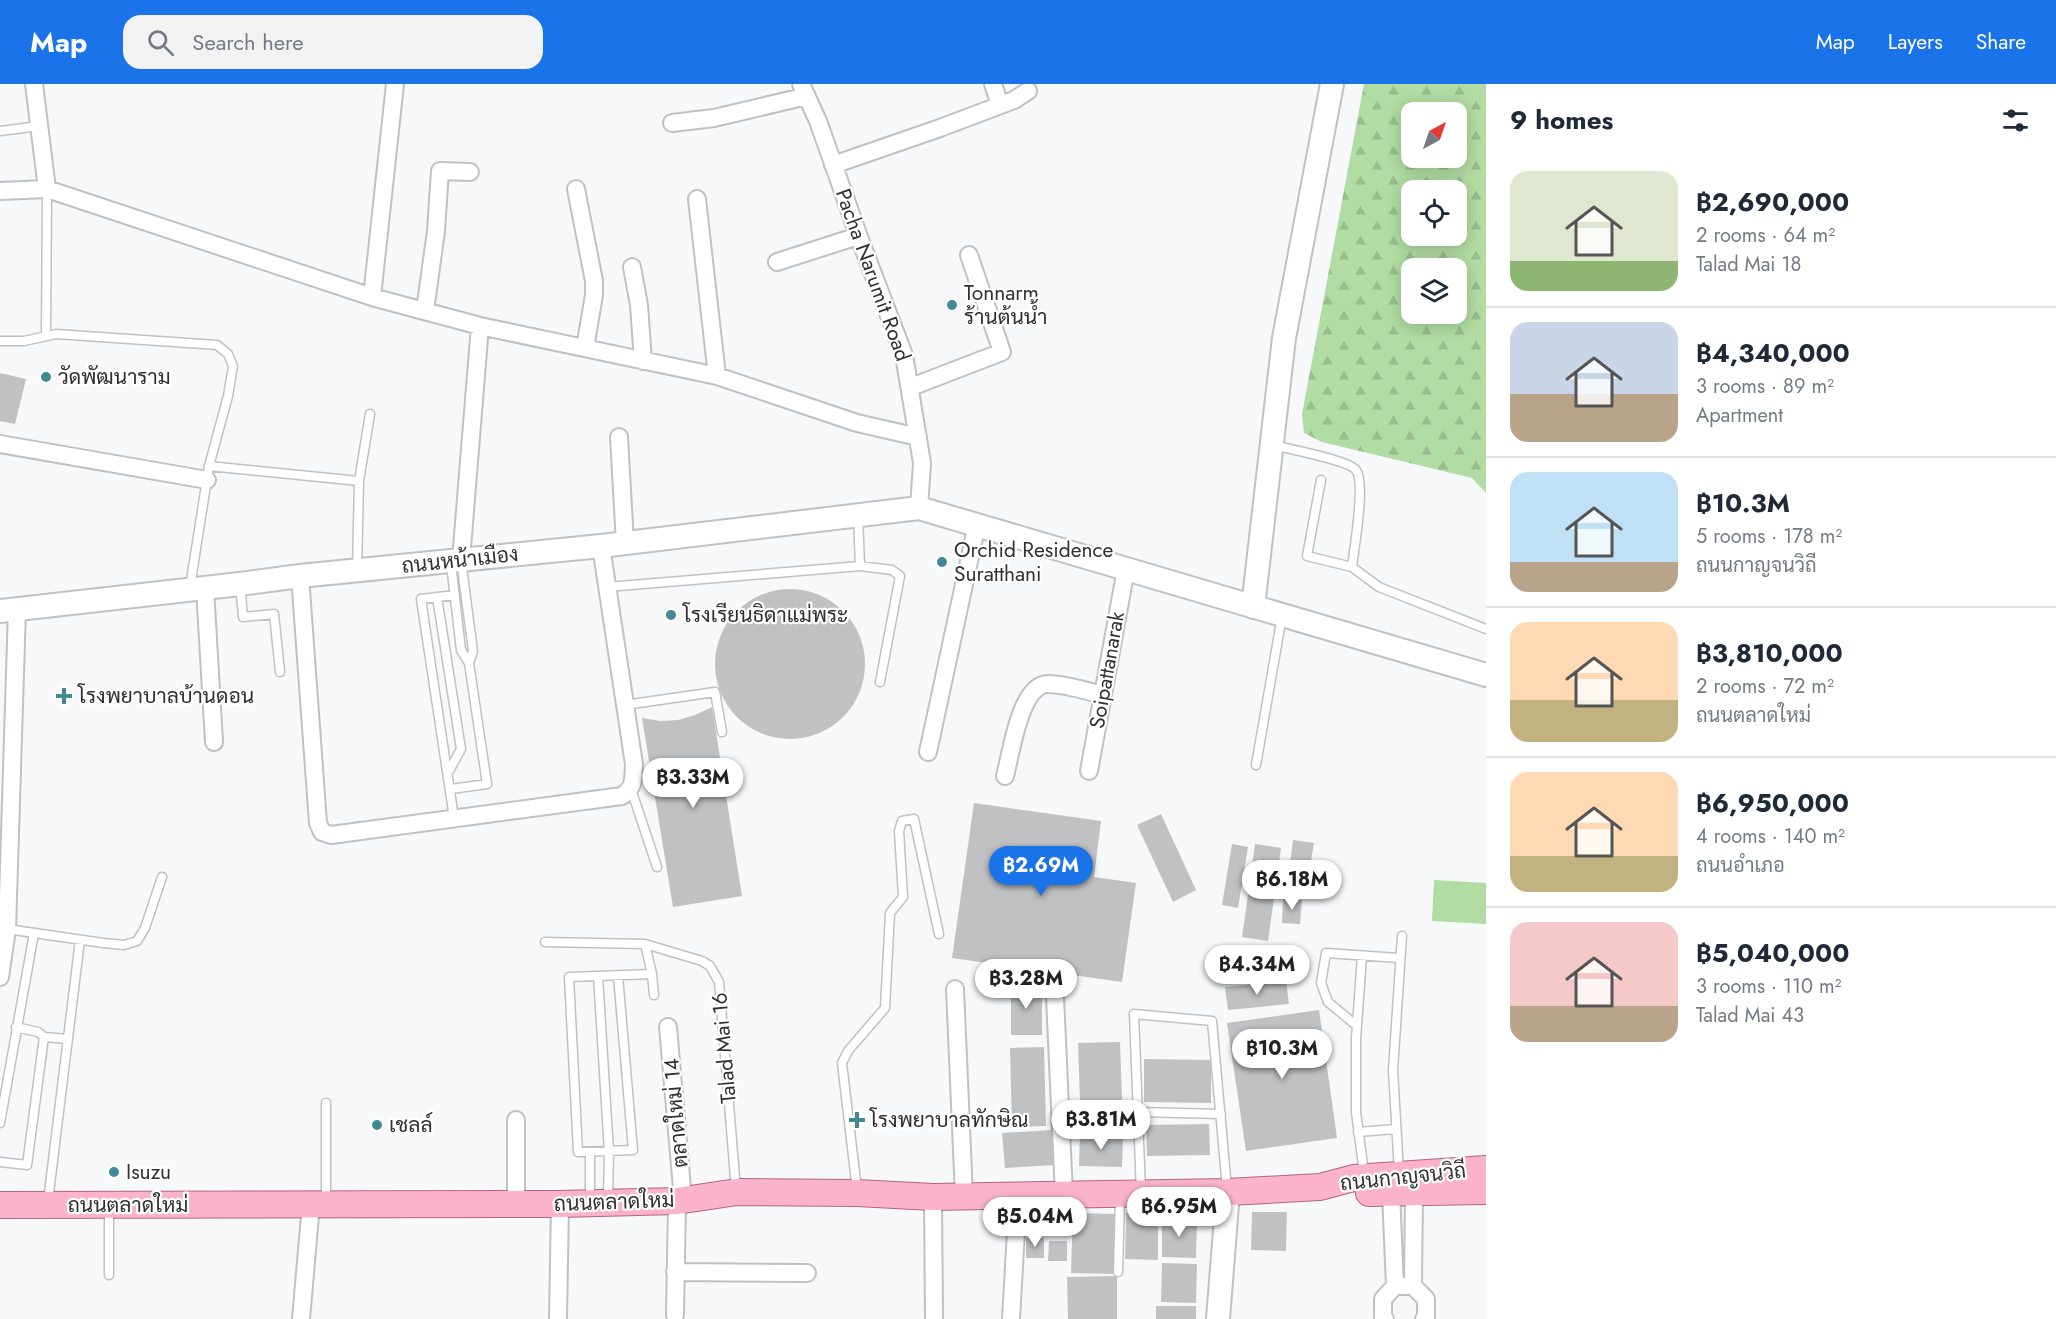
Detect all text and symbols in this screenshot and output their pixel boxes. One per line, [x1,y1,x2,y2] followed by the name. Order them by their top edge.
[123,15,543,69] search box
[30,22,87,63] text: Map
[144,26,177,59] icon: search
[192,26,304,58] text: Search here
[1816,27,1855,57] text: Map
[1888,27,1943,57] text: Layers
[1976,27,2026,57] text: Share
[1510,101,1613,139] text: 9 homes
[1401,102,1467,168] north arrow
[1401,102,1467,324] map controls
[1999,104,2032,137] icon: filters
[1401,180,1467,246] button: locate
[1696,183,1849,221] text: ฿2,690,000
[828,185,918,365] street label: Pacha Narumit Road
[1558,195,1630,267] icon: home
[1696,221,1835,250] text: 2 rooms · 64 m²
[1696,250,1801,279] text: Talad Mai 18
[1401,258,1467,324] button: layers
[964,278,1047,332] place label: Tonnarm ร้านต้นน้ำ
[945,298,959,312] marker: Tonnarm ร้านต้นน้ำ
[1696,334,1850,372] text: ฿4,340,000
[1558,346,1630,418] icon: home
[58,362,171,392] place label: วัดพัฒนาราม
[39,370,53,384] marker: วัดพัฒนาราม
[1696,372,1834,401] text: 3 rooms · 89 m²
[1696,401,1783,430] text: Apartment
[1696,484,1790,522] text: ฿10.3M
[1558,496,1630,568] icon: home
[1696,522,1842,551] text: 5 rooms · 178 m²
[954,535,1114,589] place label: Orchid Residence Suratthani
[400,539,520,581] street label: ถนนหน้าเมือง
[1696,551,1817,580] text: ถนนกาญจนวิถี
[935,555,949,569] marker: Orchid Residence Suratthani
[682,600,848,630] place label: โรงเรียนธิดาแม่พระ
[664,608,678,622] marker: โรงเรียนธิดาแม่พระ
[1082,608,1132,731] street label: Soipattanarak
[1696,634,1843,672] text: ฿3,810,000
[1558,646,1630,718] icon: home
[1696,672,1834,701] text: 2 rooms · 72 m²
[77,681,254,711] place label: โรงพยาบาลบ้านดอน
[55,687,73,705] marker: โรงพยาบาลบ้านดอน
[1696,701,1811,730] text: ถนนตลาดใหม่
[644,758,742,809] pin: ฿3.33M
[656,763,730,792] text: ฿3.33M
[1696,784,1849,822] text: ฿6,950,000
[1558,796,1630,868] icon: home
[1696,822,1845,851] text: 4 rooms · 140 m²
[992,846,1090,897] pin: ฿2.69M
[1003,851,1079,880] text: ฿2.69M
[1696,851,1785,880] text: ถนนอำเภอ
[1243,860,1341,911] pin: ฿6.18M
[1256,865,1328,894] text: ฿6.18M
[1696,934,1850,972] text: ฿5,040,000
[1208,945,1306,996] pin: ฿4.34M
[1558,946,1630,1018] icon: home
[1219,950,1295,979] text: ฿4.34M
[977,959,1075,1010] pin: ฿3.28M
[989,964,1063,993] text: ฿3.28M
[1696,972,1842,1001] text: 3 rooms · 110 m²
[704,991,744,1105] street label: Talad Mai 16
[1696,1001,1804,1030] text: Talad Mai 43
[1233,1029,1331,1080] pin: ฿10.3M
[1246,1034,1318,1063] text: ฿10.3M
[656,1057,696,1169] street label: ตลาดใหม่ 14
[1052,1100,1150,1151] pin: ฿3.81M
[869,1105,1028,1135] place label: โรงพยาบาลทักษิณ
[1065,1105,1137,1134] text: ฿3.81M
[389,1110,433,1140] place label: เชลล์
[848,1111,866,1129] marker: โรงพยาบาลทักษิณ
[370,1118,384,1132] marker: เชลล์
[1338,1155,1468,1199] street label: ถนนกาญจนวิถี
[126,1157,171,1187] place label: Isuzu
[107,1165,121,1179] marker: Isuzu
[553,1185,675,1219] street label: ถนนตลาดใหม่
[1130,1187,1228,1238] pin: ฿6.95M
[68,1190,188,1220] street label: ถนนตลาดใหม่
[1141,1192,1217,1221] text: ฿6.95M
[986,1197,1084,1248] pin: ฿5.04M
[997,1202,1073,1231] text: ฿5.04M

